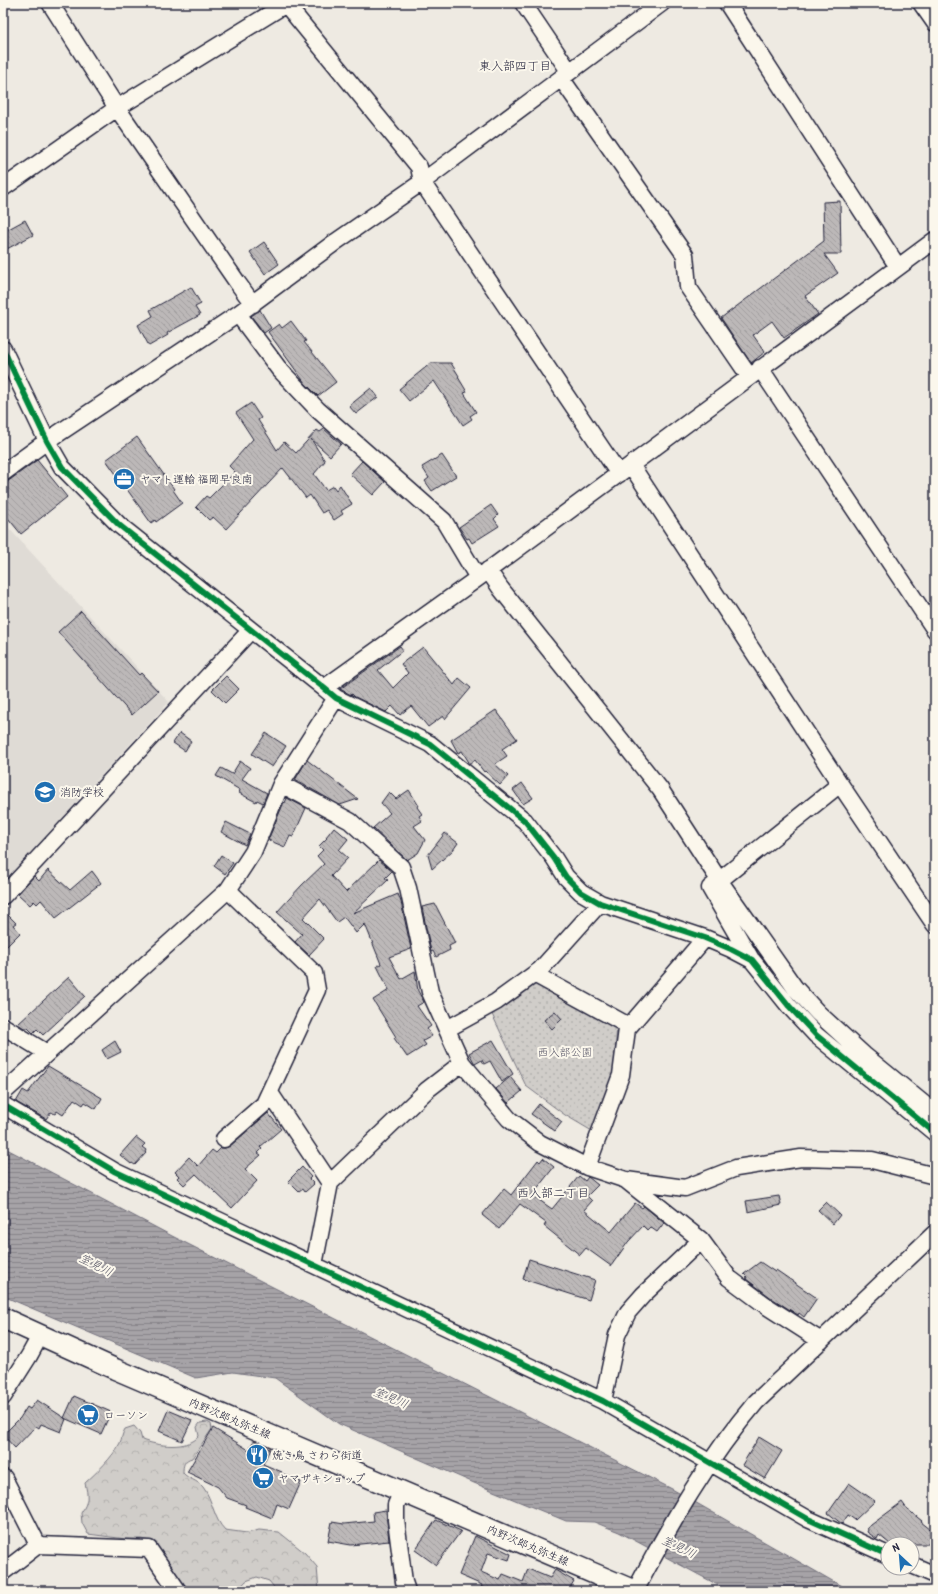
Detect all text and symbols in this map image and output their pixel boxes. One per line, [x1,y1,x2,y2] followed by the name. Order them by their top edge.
[479,57,551,74] district label: 東入部四丁目
[111,466,137,492] office icon: ヤマト運輸 福岡早良南
[140,472,253,486] place label: ヤマト運輸 福岡早良南
[32,779,58,805] school or university icon: 消防学校
[60,785,104,799] place label: 消防学校
[538,1045,593,1059] park label: 西入部公園
[517,1184,589,1201] district label: 西入部二丁目
[76,1249,116,1280] water label: 室見川
[371,1383,411,1412] water label: 室見川
[187,1394,273,1442] street label: 内野次郎丸弥生線
[75,1402,101,1428] supermarket icon: ローソン
[104,1408,148,1422] place label: ローソン
[244,1442,270,1468] restaurant icon: 焼き鳥 さわら街道
[272,1448,363,1462] place label: 焼き鳥 さわら街道
[250,1465,276,1491] supermarket icon: ヤマザキショップ
[278,1471,366,1485] place label: ヤマザキショップ
[485,1521,571,1569] street label: 内野次郎丸弥生線
[659,1531,699,1562] water label: 室見川
[880,1536,920,1576] north arrow
[890,1539,901,1555] text: N

